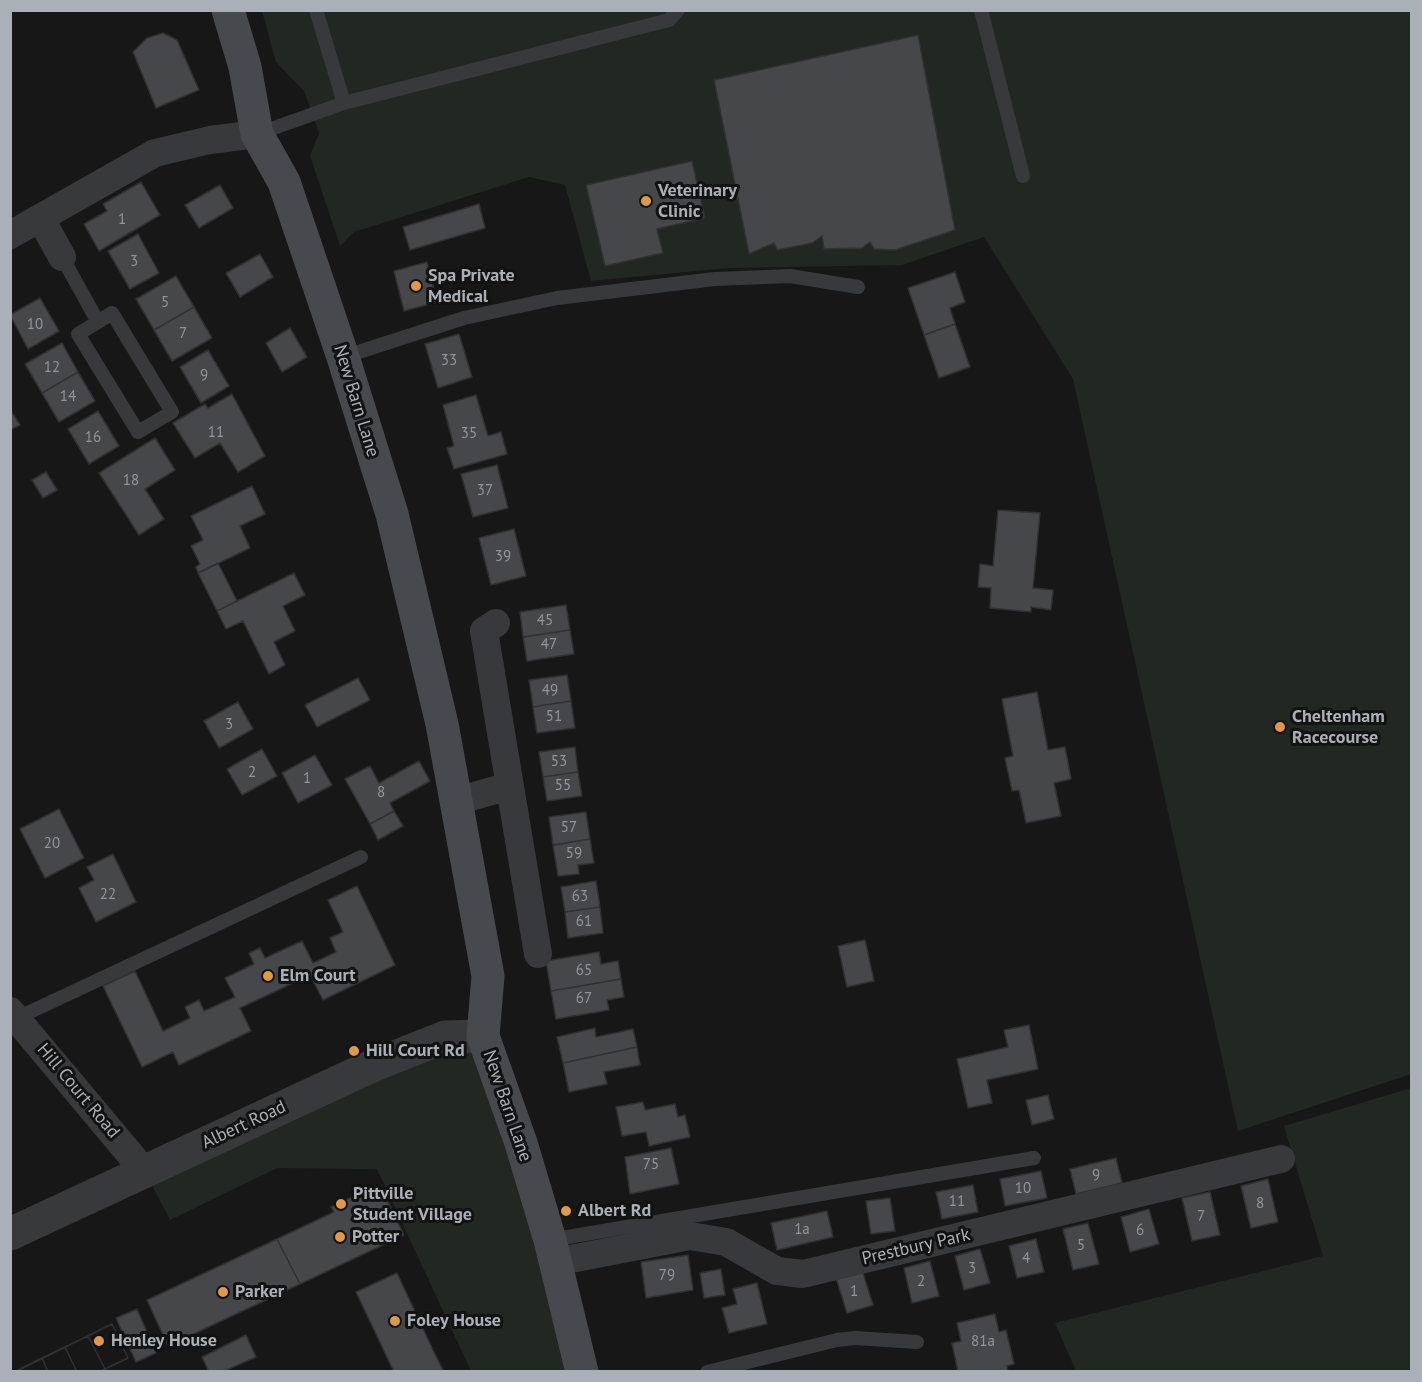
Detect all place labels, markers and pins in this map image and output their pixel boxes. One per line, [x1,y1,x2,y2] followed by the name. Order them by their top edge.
[658,180,737,222] place label: Veterinary Clinic
[639,194,653,208] marker: Veterinary Clinic
[428,265,515,308] place label: Spa Private Medical
[409,279,423,293] marker: Spa Private Medical
[1292,706,1385,748] place label: Cheltenham Racecourse
[1273,720,1287,734] marker: Cheltenham Racecourse
[280,965,356,987] place label: Elm Court
[261,969,275,983] marker: Elm Court
[366,1040,465,1062] place label: Hill Court Rd
[347,1044,361,1058] marker: Hill Court Rd
[353,1183,472,1226] place label: Pittville Student Village
[334,1197,348,1211] marker: Pittville Student Village
[578,1200,651,1222] place label: Albert Rd
[559,1204,573,1218] marker: Albert Rd
[352,1226,399,1248] place label: Potter
[333,1230,347,1244] marker: Potter
[235,1281,284,1303] place label: Parker
[216,1285,230,1299] marker: Parker
[407,1310,501,1332] place label: Foley House
[388,1314,402,1328] marker: Foley House
[111,1330,217,1352] place label: Henley House
[92,1334,106,1348] marker: Henley House

